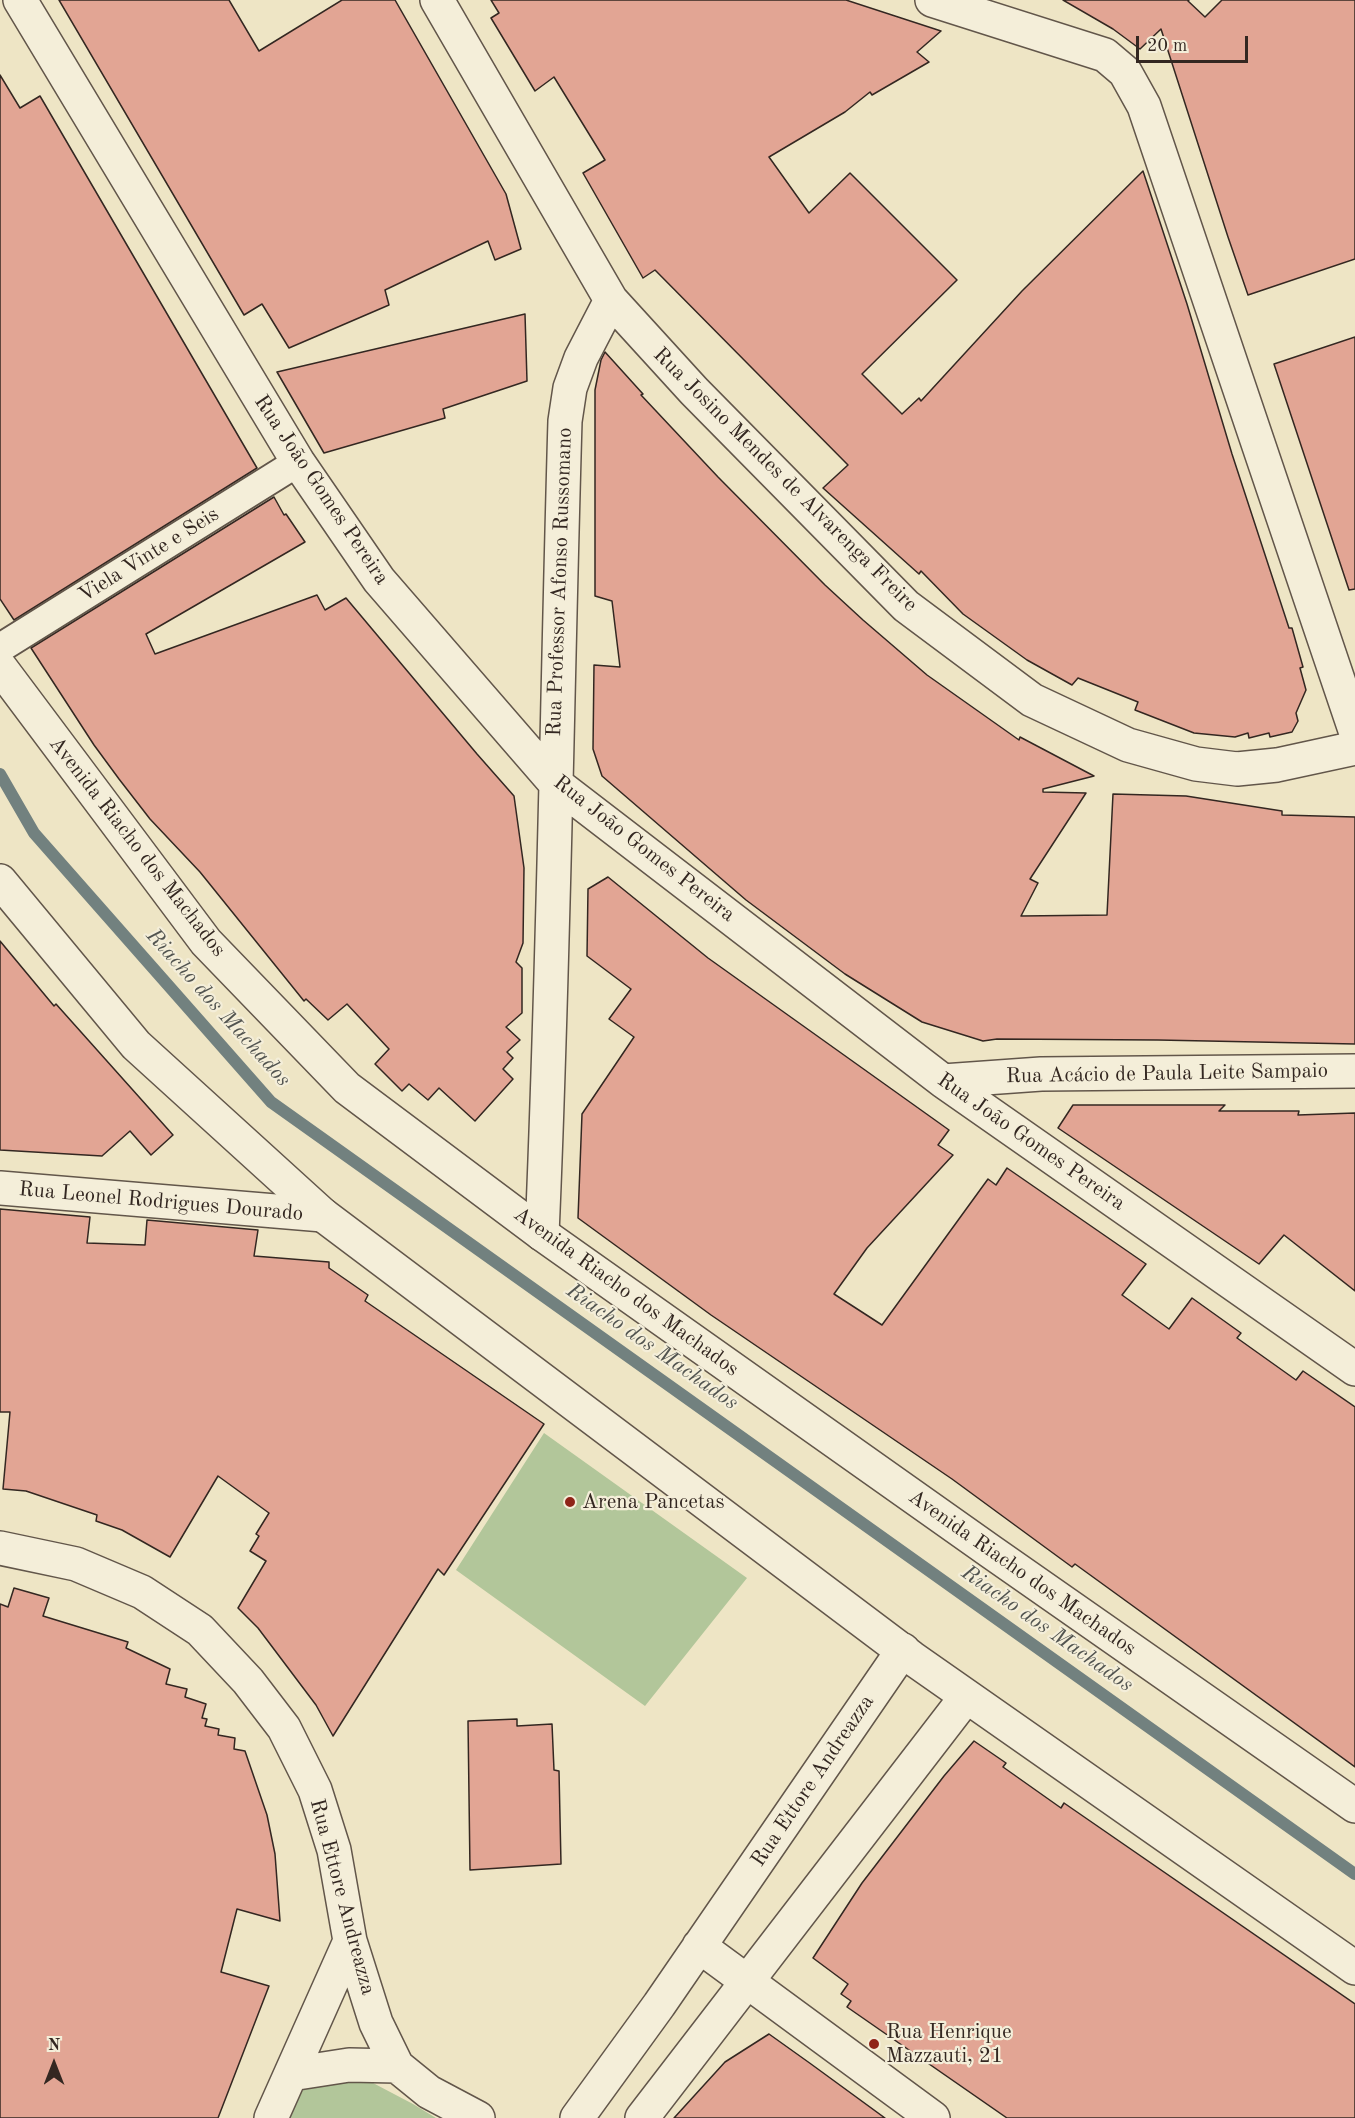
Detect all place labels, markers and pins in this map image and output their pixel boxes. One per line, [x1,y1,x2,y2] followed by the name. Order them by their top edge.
[582,1489,725,1515] place label: Arena Pancetas
[563,1495,577,1509] marker: Arena Pancetas
[886,2019,1012,2069] place label: Rua Henrique Mazzauti, 21
[867,2037,881,2051] marker: Rua Henrique Mazzauti, 21

